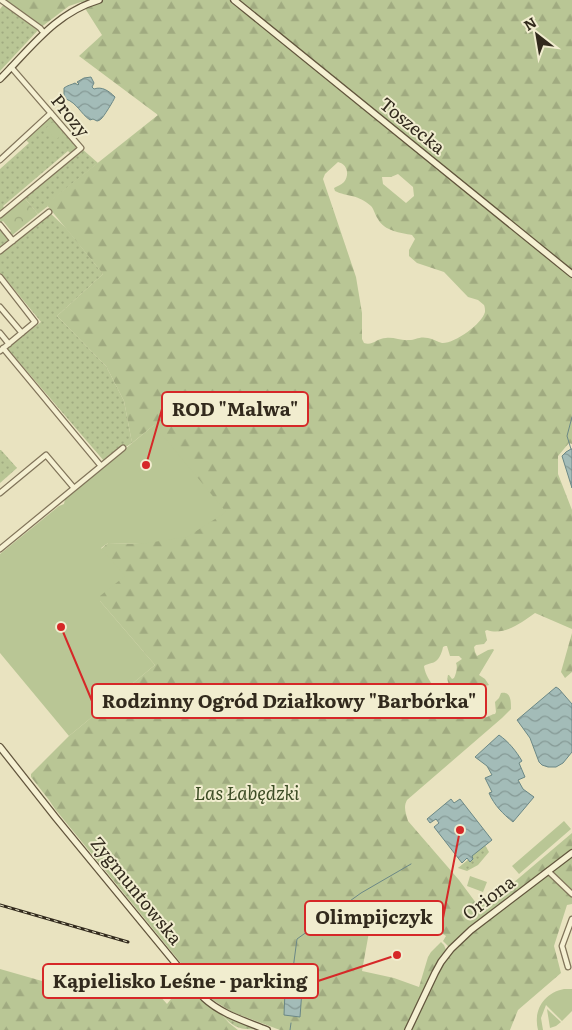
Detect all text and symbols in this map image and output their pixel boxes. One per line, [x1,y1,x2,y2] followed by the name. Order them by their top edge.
[512,10,562,60] north arrow
[520,11,540,35] text: N
[45,88,97,143] street label: Prozy
[374,90,452,160] street label: Toszecka
[162,392,308,426] callout: ROD "Malwa"
[172,394,298,422] text: ROD "Malwa"
[92,684,486,718] callout: Rodzinny Ogród Działkowy "Barbórka"
[102,686,476,714] text: Rodzinny Ogród Działkowy "Barbórka"
[195,779,300,806] park label: Las Łabędzki
[85,830,190,950] street label: Zygmuntowska
[456,868,520,926] street label: Oriona
[305,901,443,935] callout: Olimpijczyk
[315,902,433,930] text: Olimpijczyk
[43,964,318,998] callout: Kąpielisko Leśne - parking
[52,966,308,994] text: Kąpielisko Leśne - parking

